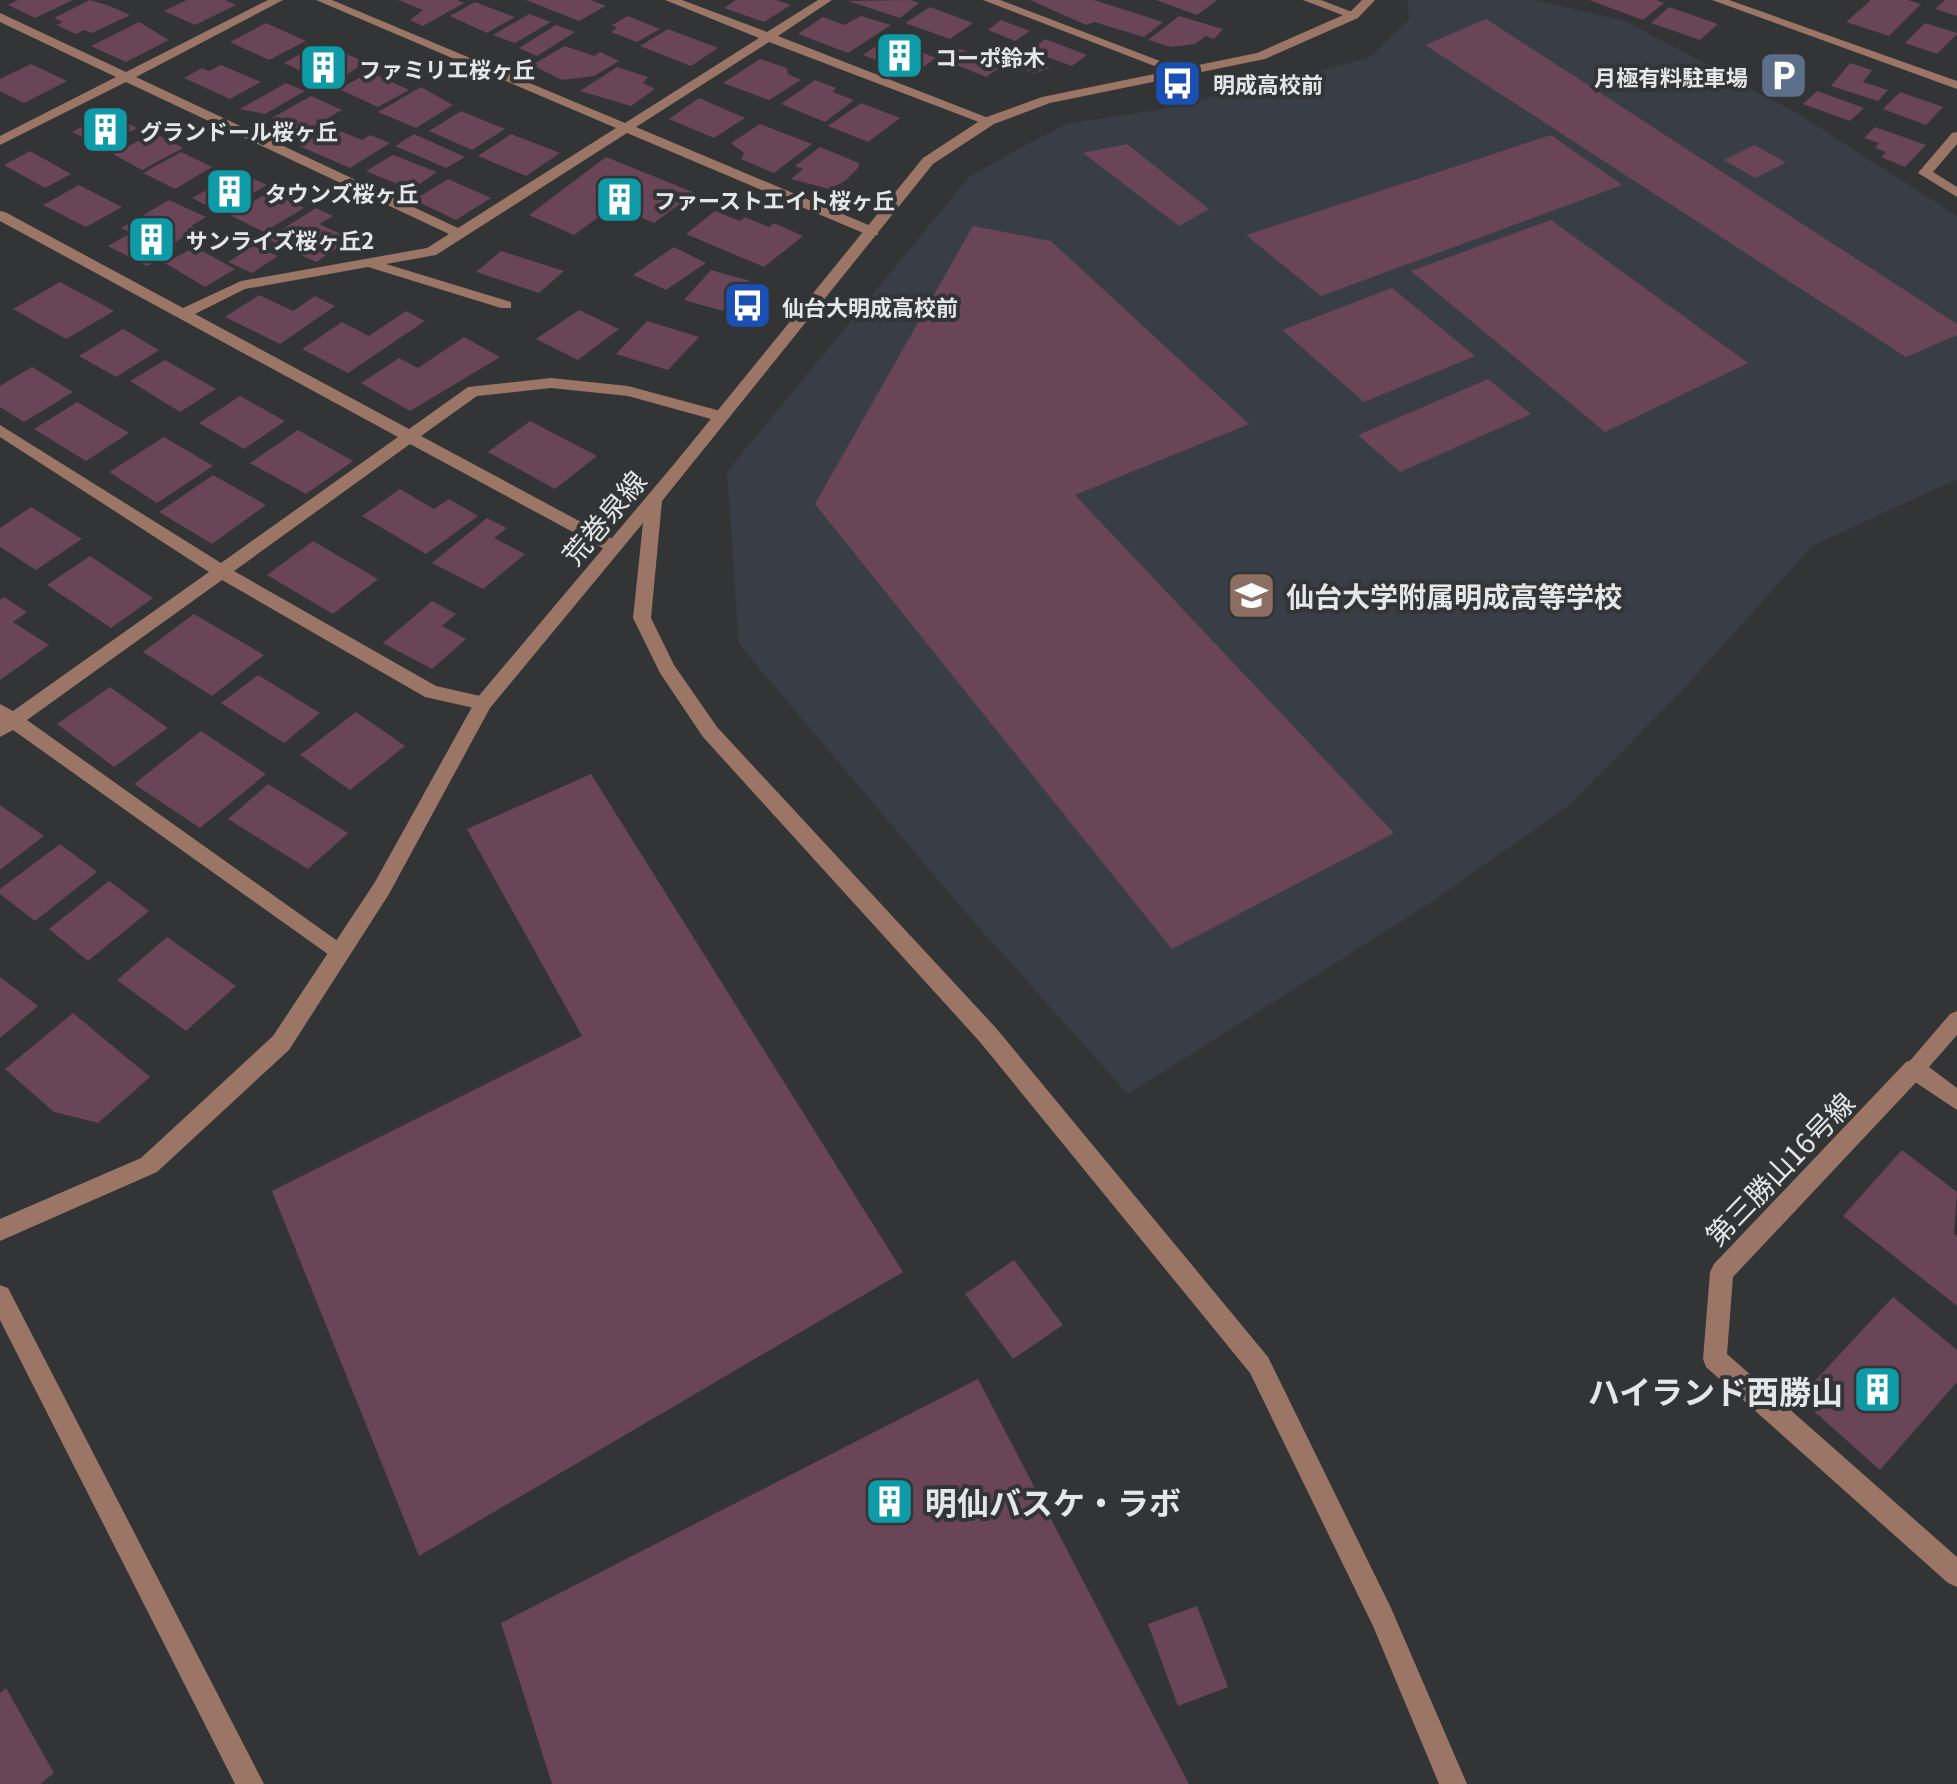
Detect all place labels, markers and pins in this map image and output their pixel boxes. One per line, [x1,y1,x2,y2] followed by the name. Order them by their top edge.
[874,30,926,82] building icon: コーポ鈴木
[935,40,1045,72] place label: コーポ鈴木
[298,42,350,94] building icon: ファミリエ桜ヶ丘
[1757,50,1809,102] parking icon: 月極有料駐車場
[359,52,535,84] place label: ファミリエ桜ヶ丘
[1152,57,1204,109] bus stop icon: 明成高校前
[1594,60,1748,92] place label: 月極有料駐車場
[1213,67,1323,99] place label: 明成高校前
[79,104,131,156] building icon: グランドール桜ヶ丘
[140,114,338,146] place label: グランドール桜ヶ丘
[204,166,256,218] building icon: タウンズ桜ヶ丘
[593,173,645,225] building icon: ファーストエイト桜ヶ丘
[265,176,419,208] place label: タウンズ桜ヶ丘
[654,183,895,215] place label: ファーストエイト桜ヶ丘
[125,213,177,265] building icon: サンライズ桜ヶ丘2
[186,223,374,255] place label: サンライズ桜ヶ丘2
[721,280,773,332] bus stop icon: 仙台大明成高校前
[782,290,958,322] place label: 仙台大明成高校前
[1225,569,1277,621] school or university icon: 仙台大学附属明成高等学校
[1286,575,1622,615] place label: 仙台大学附属明成高等学校
[1852,1364,1904,1416] building icon: ハイランド西勝山
[1588,1367,1843,1413] place label: ハイランド西勝山
[864,1475,916,1527] building icon: 明仙バスケ・ラボ
[925,1478,1181,1524] place label: 明仙バスケ・ラボ

